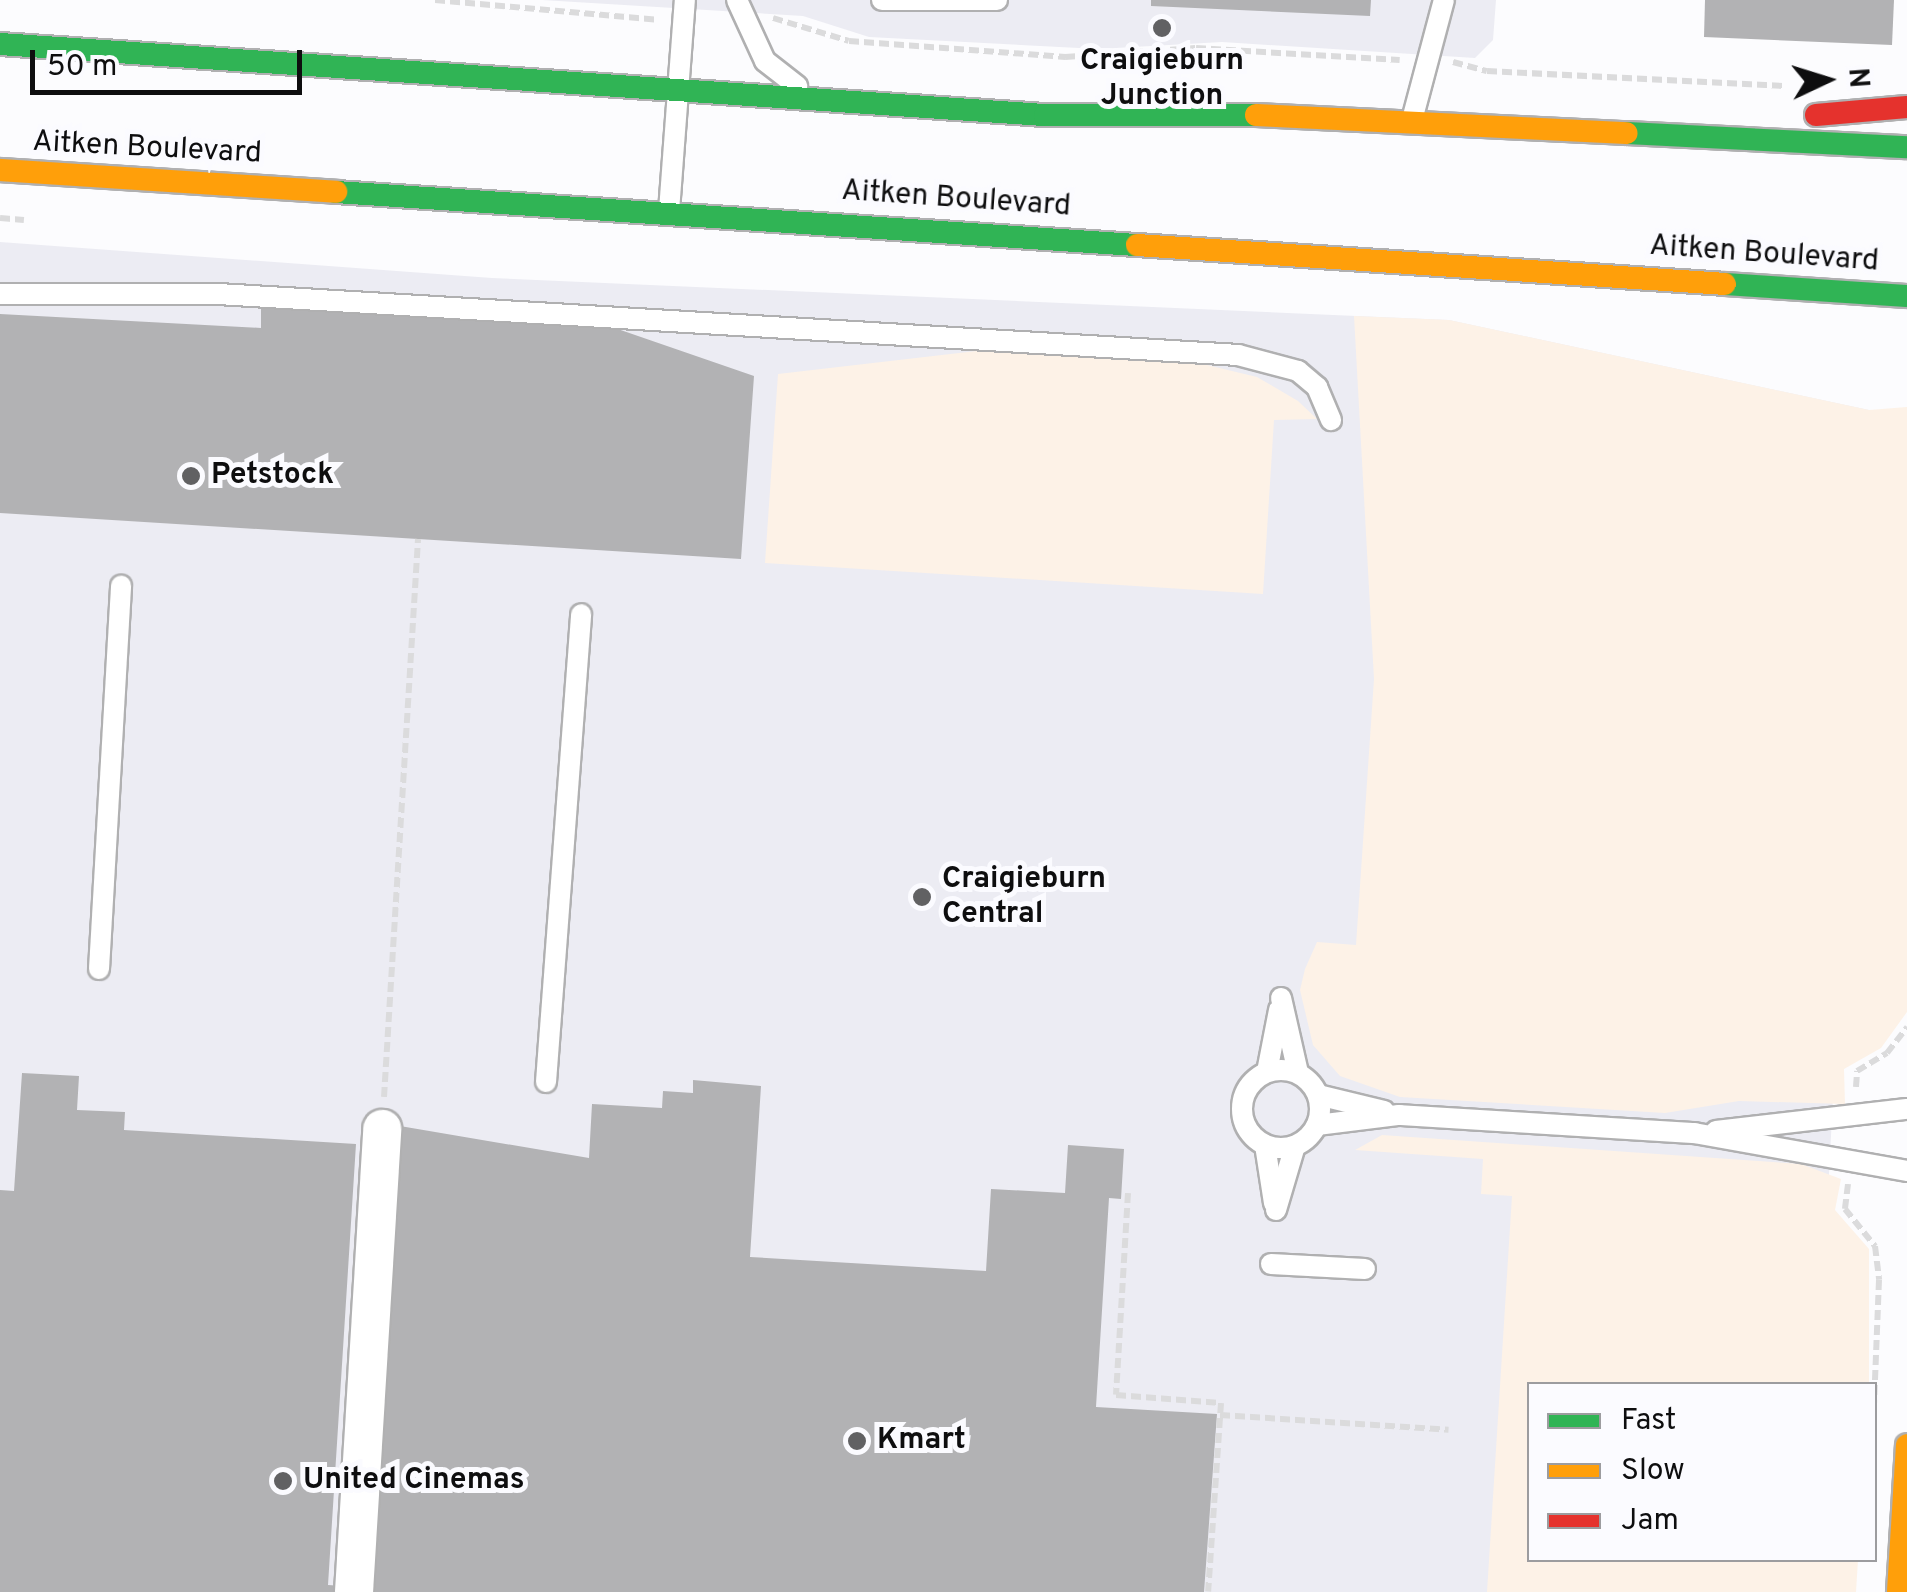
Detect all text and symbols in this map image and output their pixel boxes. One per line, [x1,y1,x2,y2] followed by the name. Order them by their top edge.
[1151,17,1173,39] marker: Craigieburn Junction
[35,30,308,92] scale bar
[1777,30,1877,130] north arrow
[1080,44,1244,114] place label: Craigieburn Junction
[47,49,117,86] text: 50 m
[1838,67,1876,89] text: N
[31,125,263,173] street label: Aitken Boulevard
[840,174,1072,226] street label: Aitken Boulevard
[1648,229,1880,281] street label: Aitken Boulevard
[211,458,334,494] place label: Petstock
[180,465,202,487] marker: Petstock
[942,862,1106,932] place label: Craigieburn Central
[911,886,933,908] marker: Craigieburn Central
[1527,1382,1877,1562] legend
[1621,1403,1676,1440] text: Fast
[877,1423,966,1459] place label: Kmart
[846,1430,868,1452] marker: Kmart
[1621,1453,1685,1490] text: Slow
[303,1463,524,1499] place label: United Cinemas
[272,1470,294,1492] marker: United Cinemas
[1621,1503,1679,1540] text: Jam

